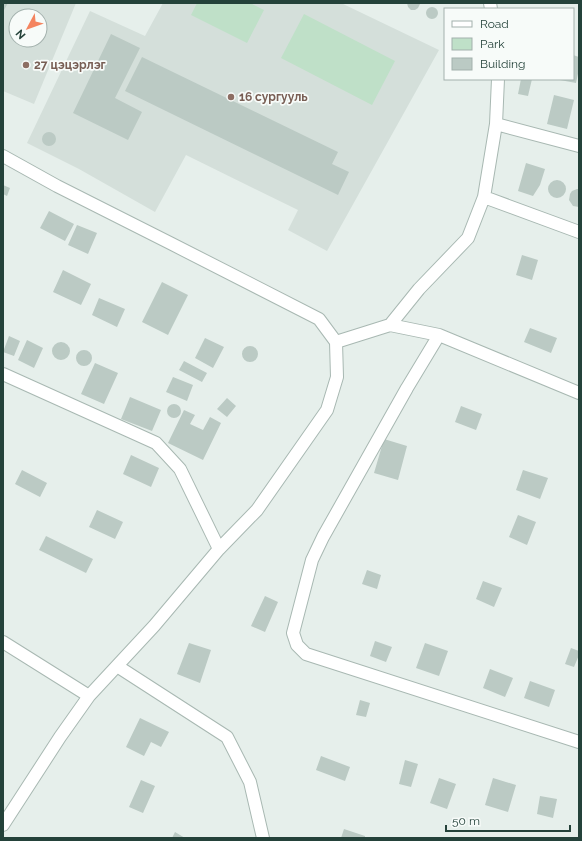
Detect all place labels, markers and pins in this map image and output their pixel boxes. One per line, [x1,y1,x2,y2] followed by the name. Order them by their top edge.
[34,58,106,72] place label: 27 цэцэрлэг
[21,60,31,70] marker: 27 цэцэрлэг
[239,90,308,104] place label: 16 сургууль
[226,92,236,102] marker: 16 сургууль

